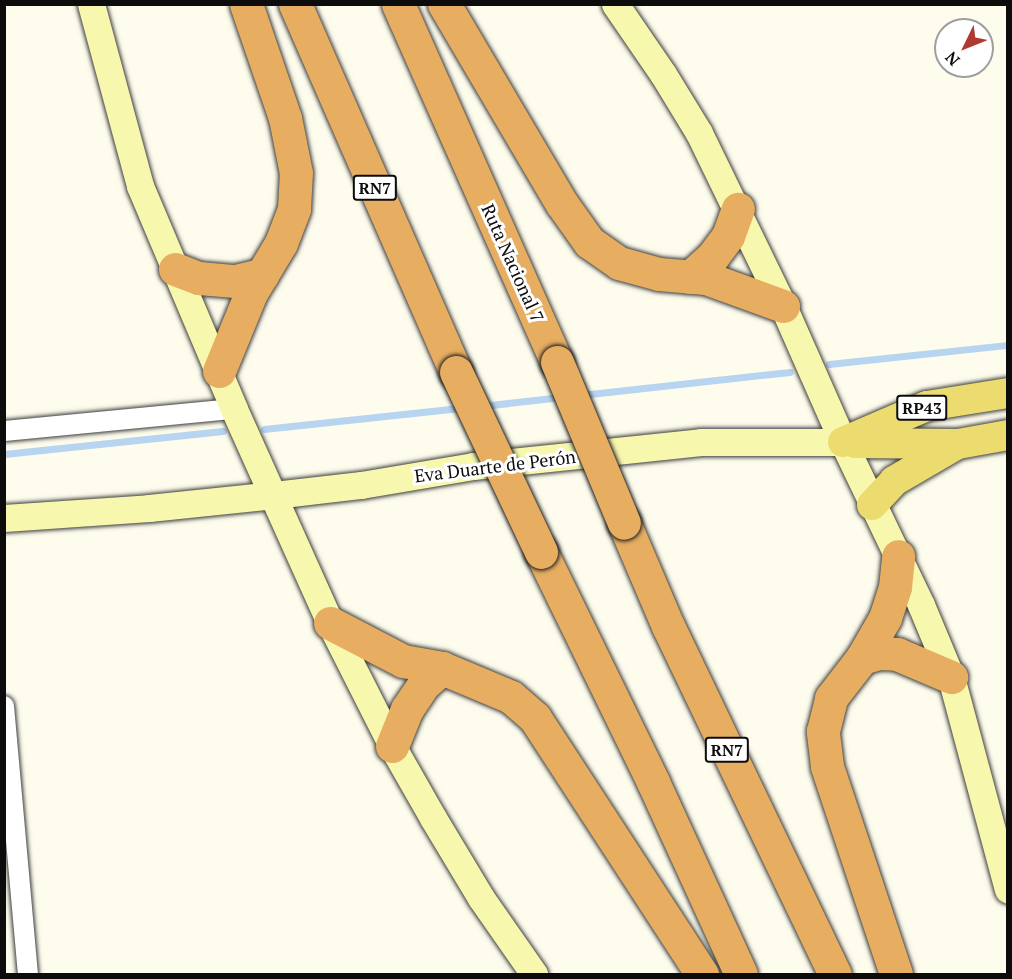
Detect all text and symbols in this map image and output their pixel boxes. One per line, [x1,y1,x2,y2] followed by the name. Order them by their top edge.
[934,18,994,78] north arrow
[940,47,964,71] text: N
[352,175,398,201] road number: RN7
[477,201,549,325] street label: Ruta Nacional 7
[895,395,949,421] road number: RP43
[413,445,577,487] street label: Eva Duarte de Perón
[704,737,750,763] road number: RN7

